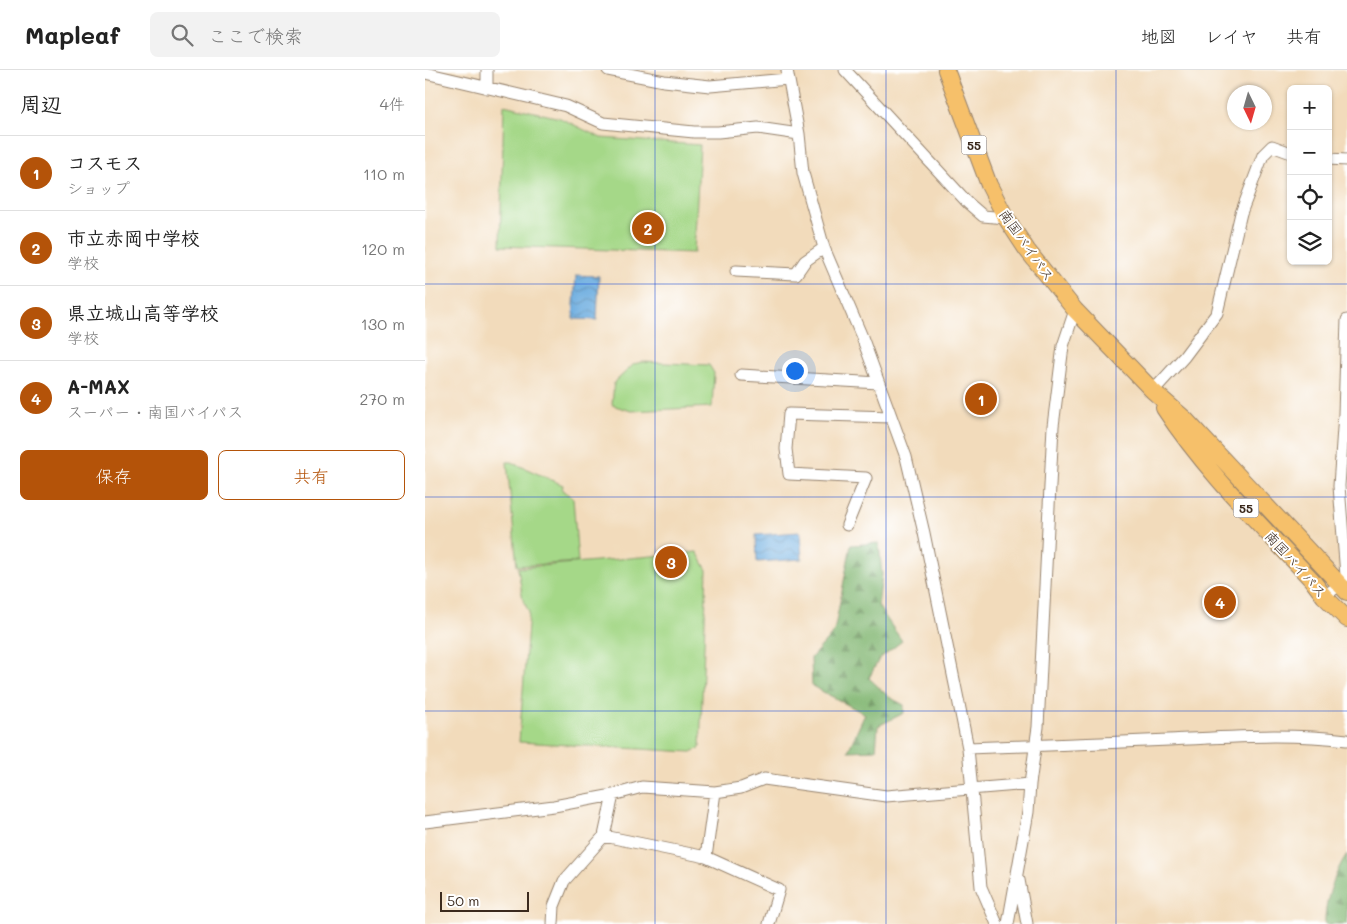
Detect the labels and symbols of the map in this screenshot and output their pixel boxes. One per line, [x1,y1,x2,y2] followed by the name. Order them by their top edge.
[1227,85,1272,130] north arrow
[961,136,987,154] road number: 55
[995,205,1059,285] street label: 南国バイパス
[632,209,664,247] pin: 2
[782,358,808,384] your location
[965,380,997,418] pin: 1
[1233,498,1259,518] road number: 55
[1261,527,1331,601] street label: 南国バイパス
[655,543,687,581] pin: 3
[1204,583,1236,621] pin: 4
[440,889,529,912] scale bar

